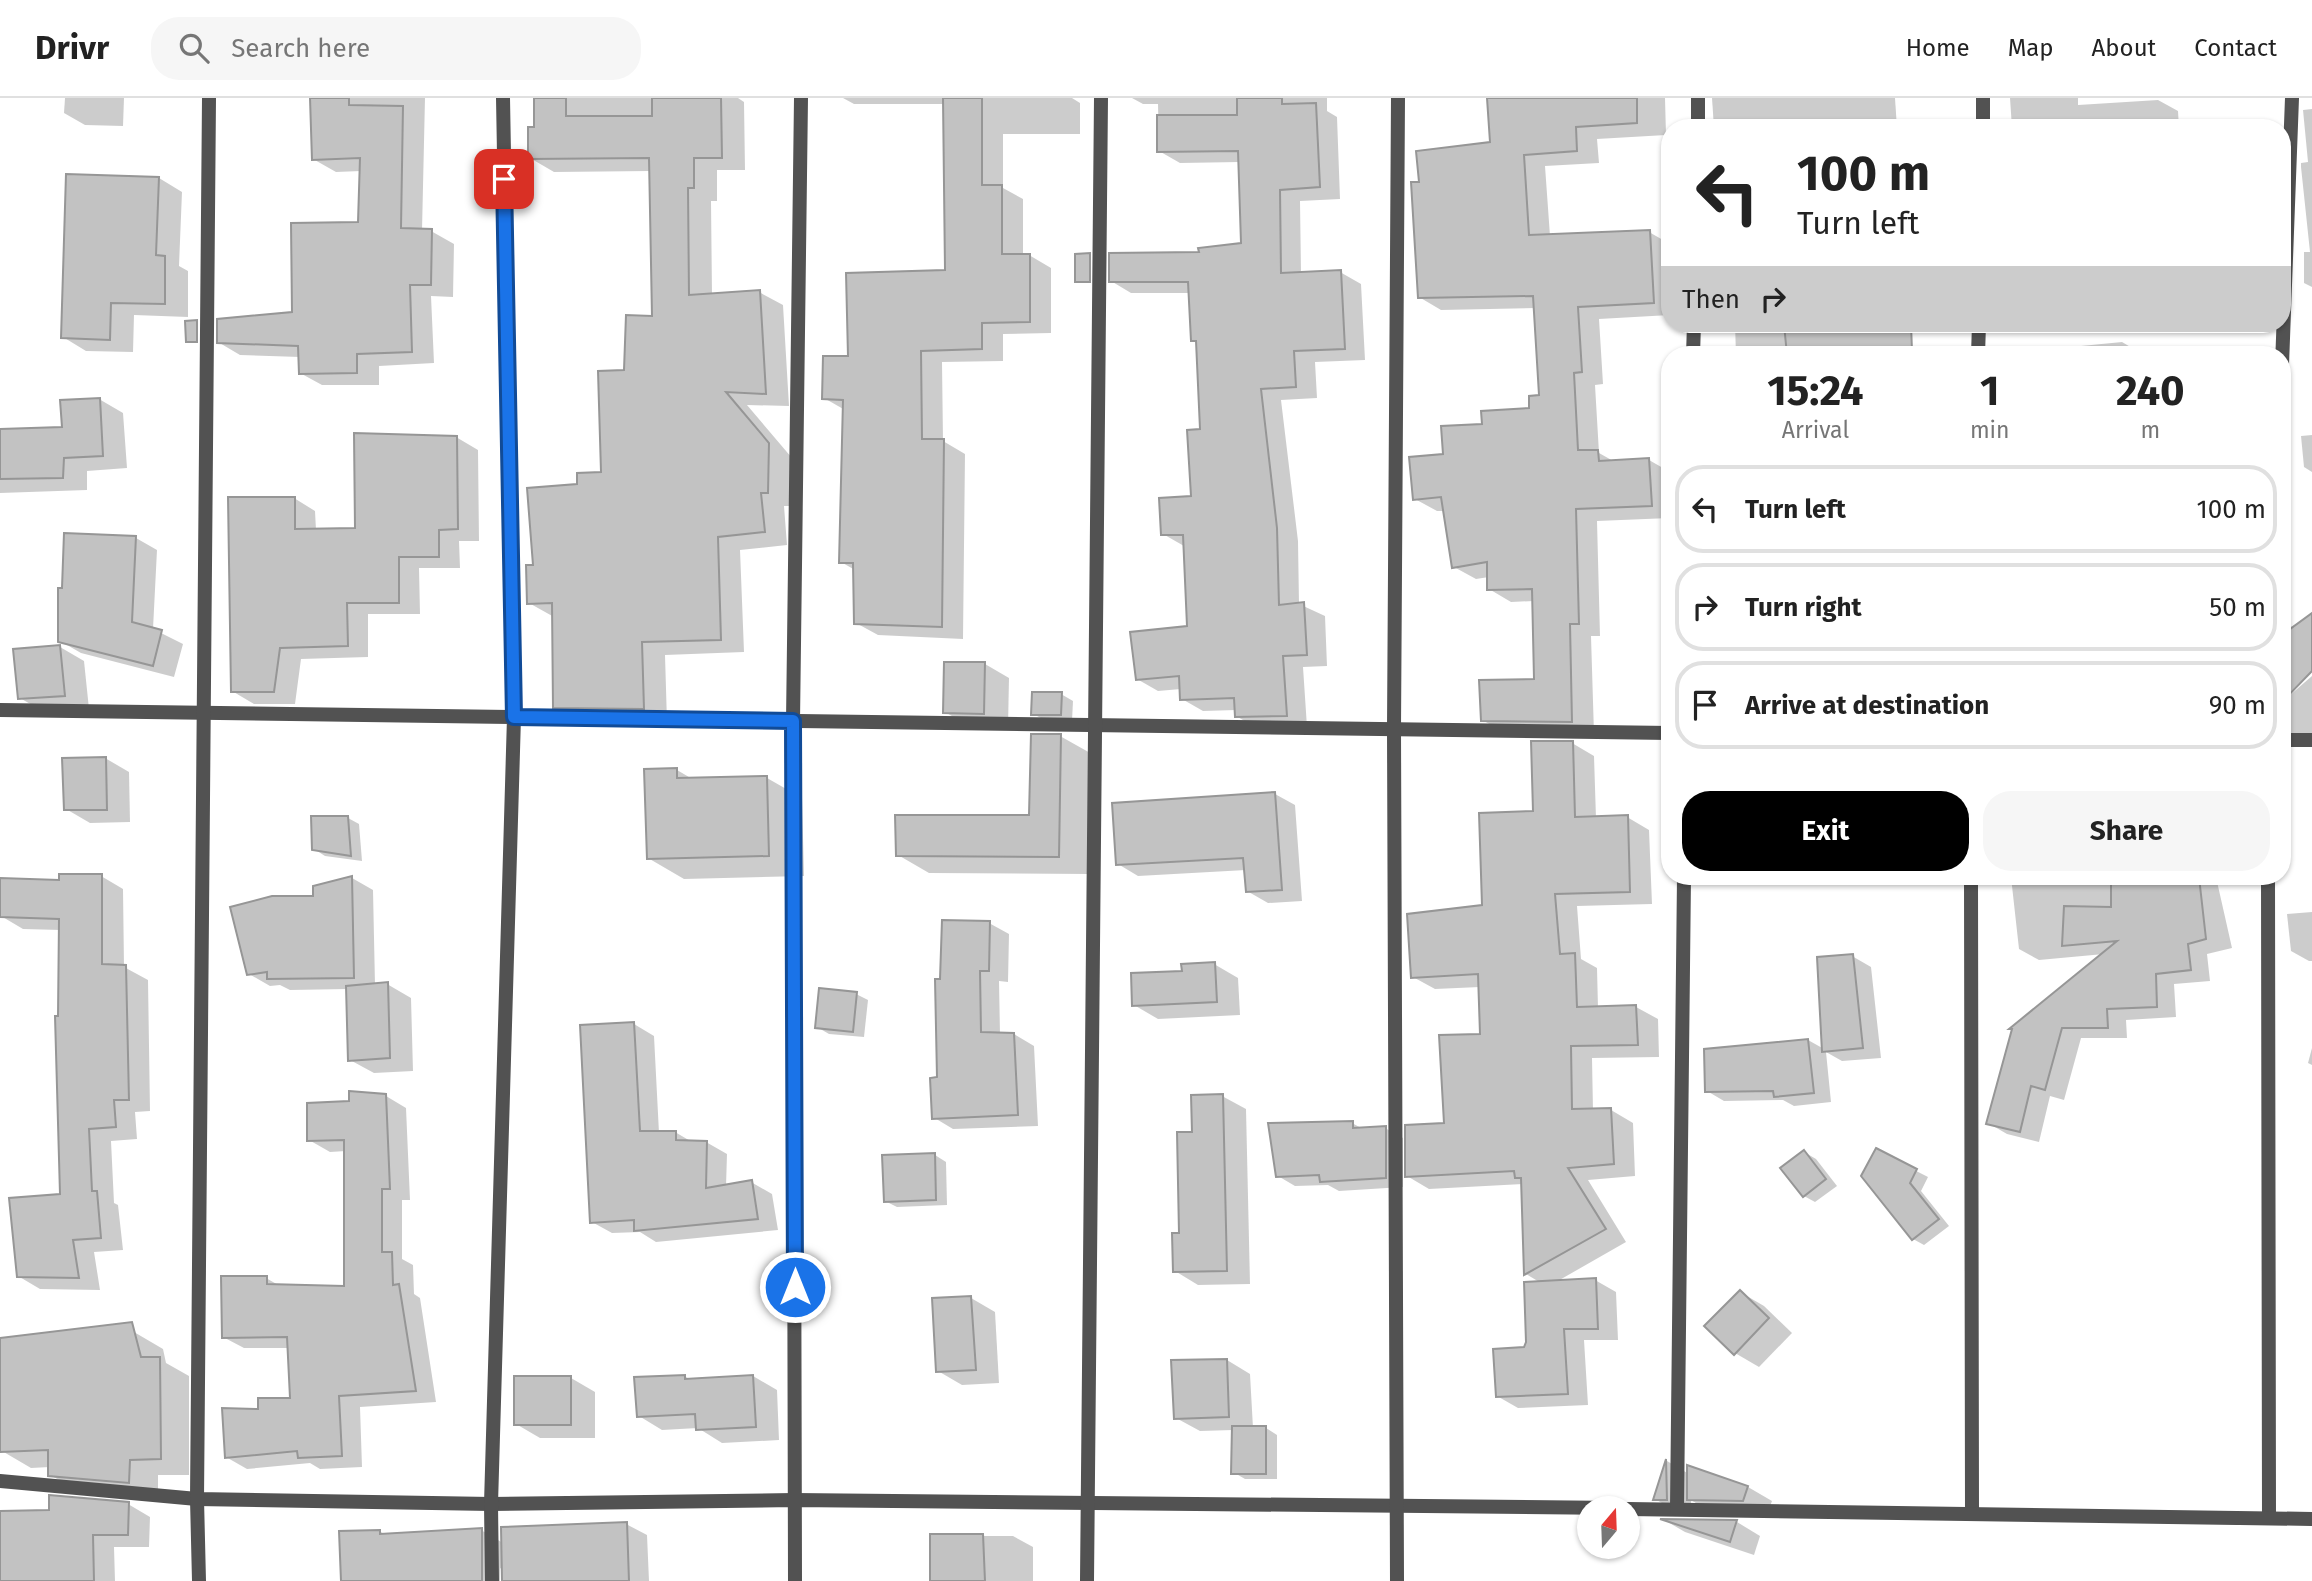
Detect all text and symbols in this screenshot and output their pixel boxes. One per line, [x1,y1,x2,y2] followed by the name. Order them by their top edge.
[151,17,641,80] search box
[35,28,109,68] text: Drivr
[175,29,213,67] icon: search
[231,33,370,64] text: Search here
[1906,34,1970,62] text: Home
[2008,34,2054,62] text: Map
[2092,34,2156,62] text: About
[2194,34,2277,62] text: Contact
[1797,144,1930,203] text: 100 m
[1682,147,1773,238] icon: left
[474,149,534,209] pin
[485,160,523,198] icon: arrive
[1797,204,1919,242] text: Turn left
[1754,280,1792,318] icon: right
[1682,284,1740,315] text: Then
[1767,366,1864,416] text: 15:24
[1980,366,2000,416] text: 1
[2116,366,2185,416] text: 240
[1782,416,1849,444] text: Arrival
[1970,416,2010,444] text: min
[2140,416,2160,444] text: m
[1686,490,1724,528] icon: left
[1745,494,1846,525] text: Turn left
[2197,494,2266,525] text: 100 m
[1686,588,1724,626] icon: right
[1745,592,1862,623] text: Turn right
[2209,592,2266,623] text: 50 m
[1686,686,1724,724] icon: arrive
[1745,690,1989,721] text: Arrive at destination
[2209,690,2266,721] text: 90 m
[1682,791,1969,871] button: Exit
[1983,791,2270,871] button: Share
[758,1250,832,1324] position arrow
[1577,1496,1640,1559] north arrow
[1577,1496,1640,1559] map controls

